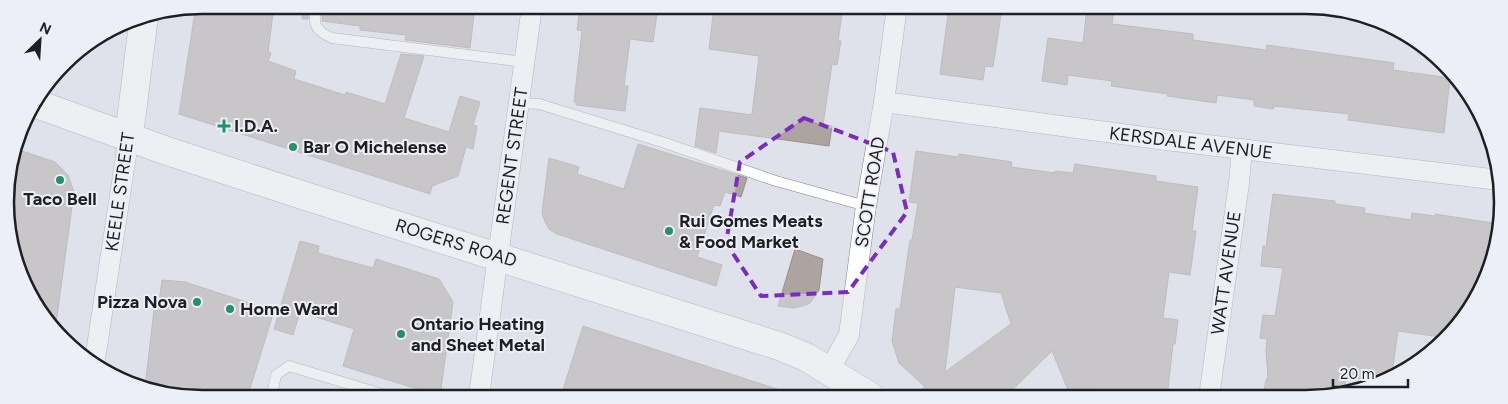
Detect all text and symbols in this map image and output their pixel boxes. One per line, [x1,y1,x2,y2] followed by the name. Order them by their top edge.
[15,15,65,65] north arrow
[37,19,54,39] text: N
[491,86,533,226] street label: REGENT STREET
[234,115,278,137] place label: I.D.A.
[218,120,230,132] marker: I.D.A.
[1108,122,1274,164] street label: KERSDALE AVENUE
[101,131,139,253] street label: KEELE STREET
[850,135,890,249] street label: SCOTT ROAD
[303,136,446,158] place label: Bar O Michelense
[287,141,299,153] marker: Bar O Michelense
[54,174,66,186] marker: Taco Bell
[23,188,97,210] place label: Taco Bell
[679,210,823,253] place label: Rui Gomes Meats & Food Market
[1206,210,1246,336] street label: WATT AVENUE
[392,214,520,272] street label: ROGERS ROAD
[663,225,675,237] marker: Rui Gomes Meats & Food Market
[97,291,187,313] place label: Pizza Nova
[191,296,203,308] marker: Pizza Nova
[240,298,338,320] place label: Home Ward
[224,303,236,315] marker: Home Ward
[411,313,545,356] place label: Ontario Heating and Sheet Metal
[395,328,407,340] marker: Ontario Heating and Sheet Metal
[1333,356,1408,388] scale bar
[1340,365,1374,383] text: 20 m

